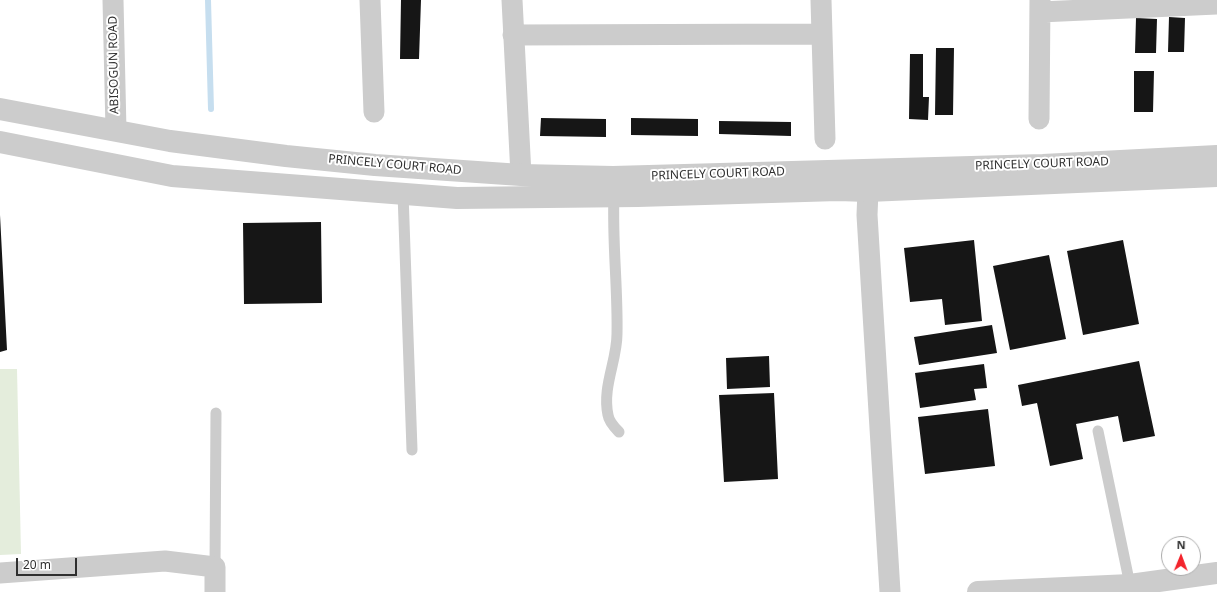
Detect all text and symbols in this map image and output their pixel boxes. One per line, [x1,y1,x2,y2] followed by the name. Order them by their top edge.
[106,16,122,114] street label: ABISOGUN ROAD
[328,152,462,178] street label: PRINCELY COURT ROAD
[975,154,1109,174] street label: PRINCELY COURT ROAD
[651,164,785,184] street label: PRINCELY COURT ROAD
[1161,536,1201,576] north arrow
[1177,537,1186,552] text: N
[18,550,79,576] scale bar
[23,556,51,573] text: 20 m

